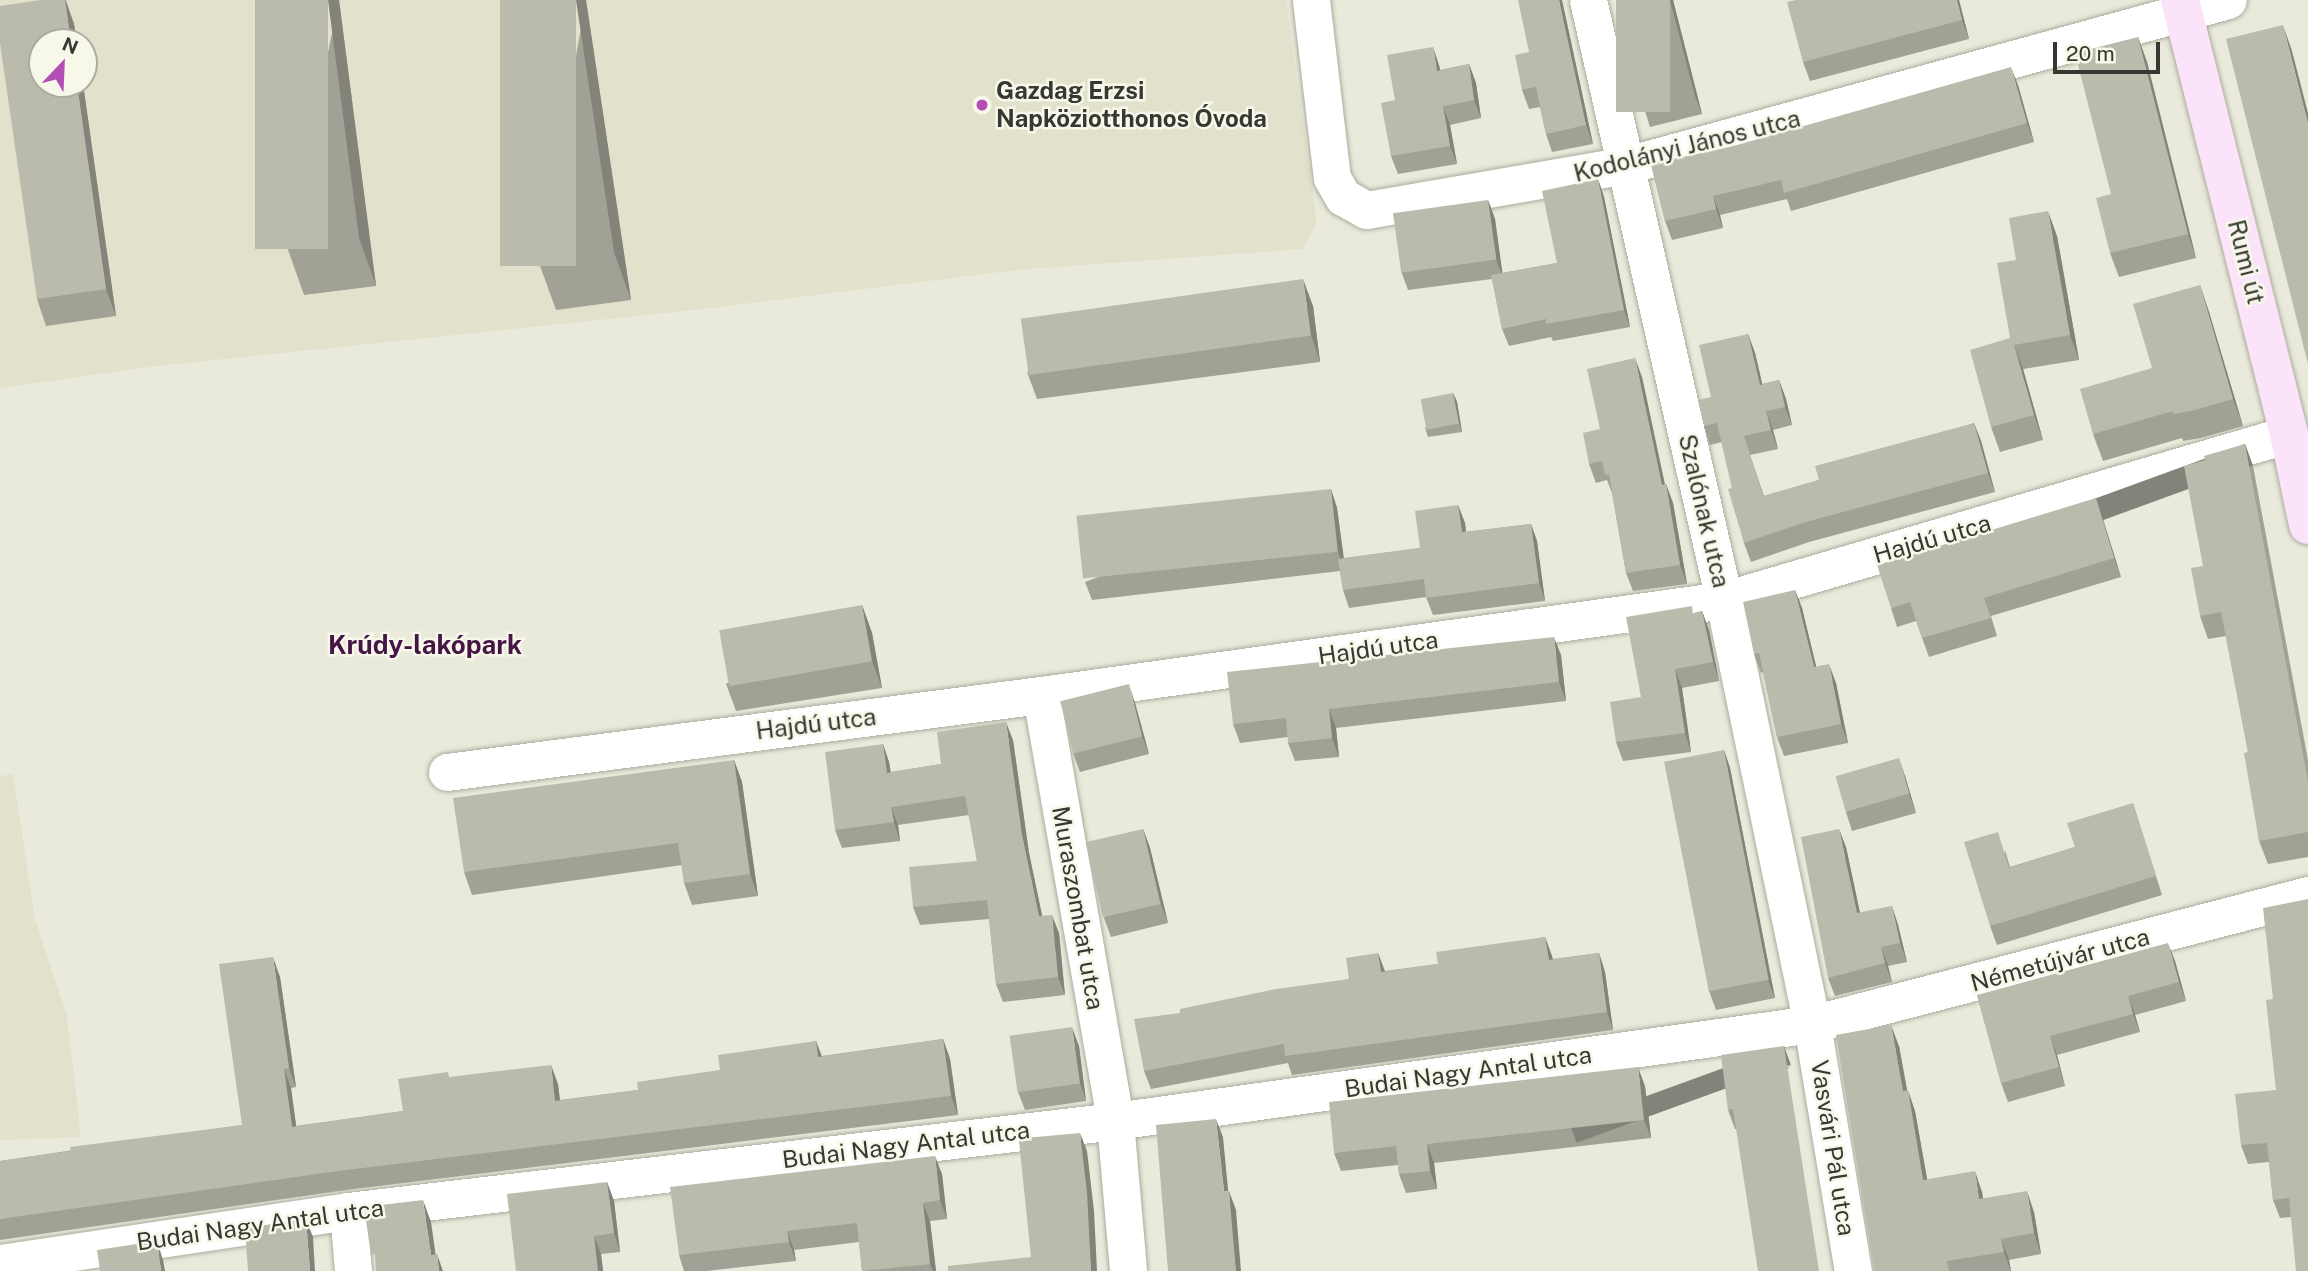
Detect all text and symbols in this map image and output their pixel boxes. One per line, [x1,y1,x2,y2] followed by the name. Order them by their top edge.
[28,28,98,98] north arrow
[2056,28,2163,72] scale bar
[59,32,82,59] text: N
[2066,41,2115,66] text: 20 m
[996,77,1267,133] place label: Gazdag Erzsi Napköziotthonos Óvoda
[974,97,990,113] marker: Gazdag Erzsi Napköziotthonos Óvoda
[1571,104,1803,188] street label: Kodolányi János utca
[2222,217,2270,307] street label: Rumi út
[1672,431,1736,591] street label: Szalónak utca
[1870,508,1994,570] street label: Hajdú utca
[1316,625,1440,671] street label: Hajdú utca
[328,629,522,661] district label: Krúdy-lakópark
[754,702,878,746] street label: Hajdú utca
[1046,804,1110,1012] street label: Muraszombat utca
[1967,922,2153,998] street label: Németújvár utca
[1343,1040,1593,1104] street label: Budai Nagy Antal utca
[1805,1058,1861,1238] street label: Vasvári Pál utca
[780,1116,1032,1174] street label: Budai Nagy Antal utca
[135,1193,385,1257] street label: Budai Nagy Antal utca

